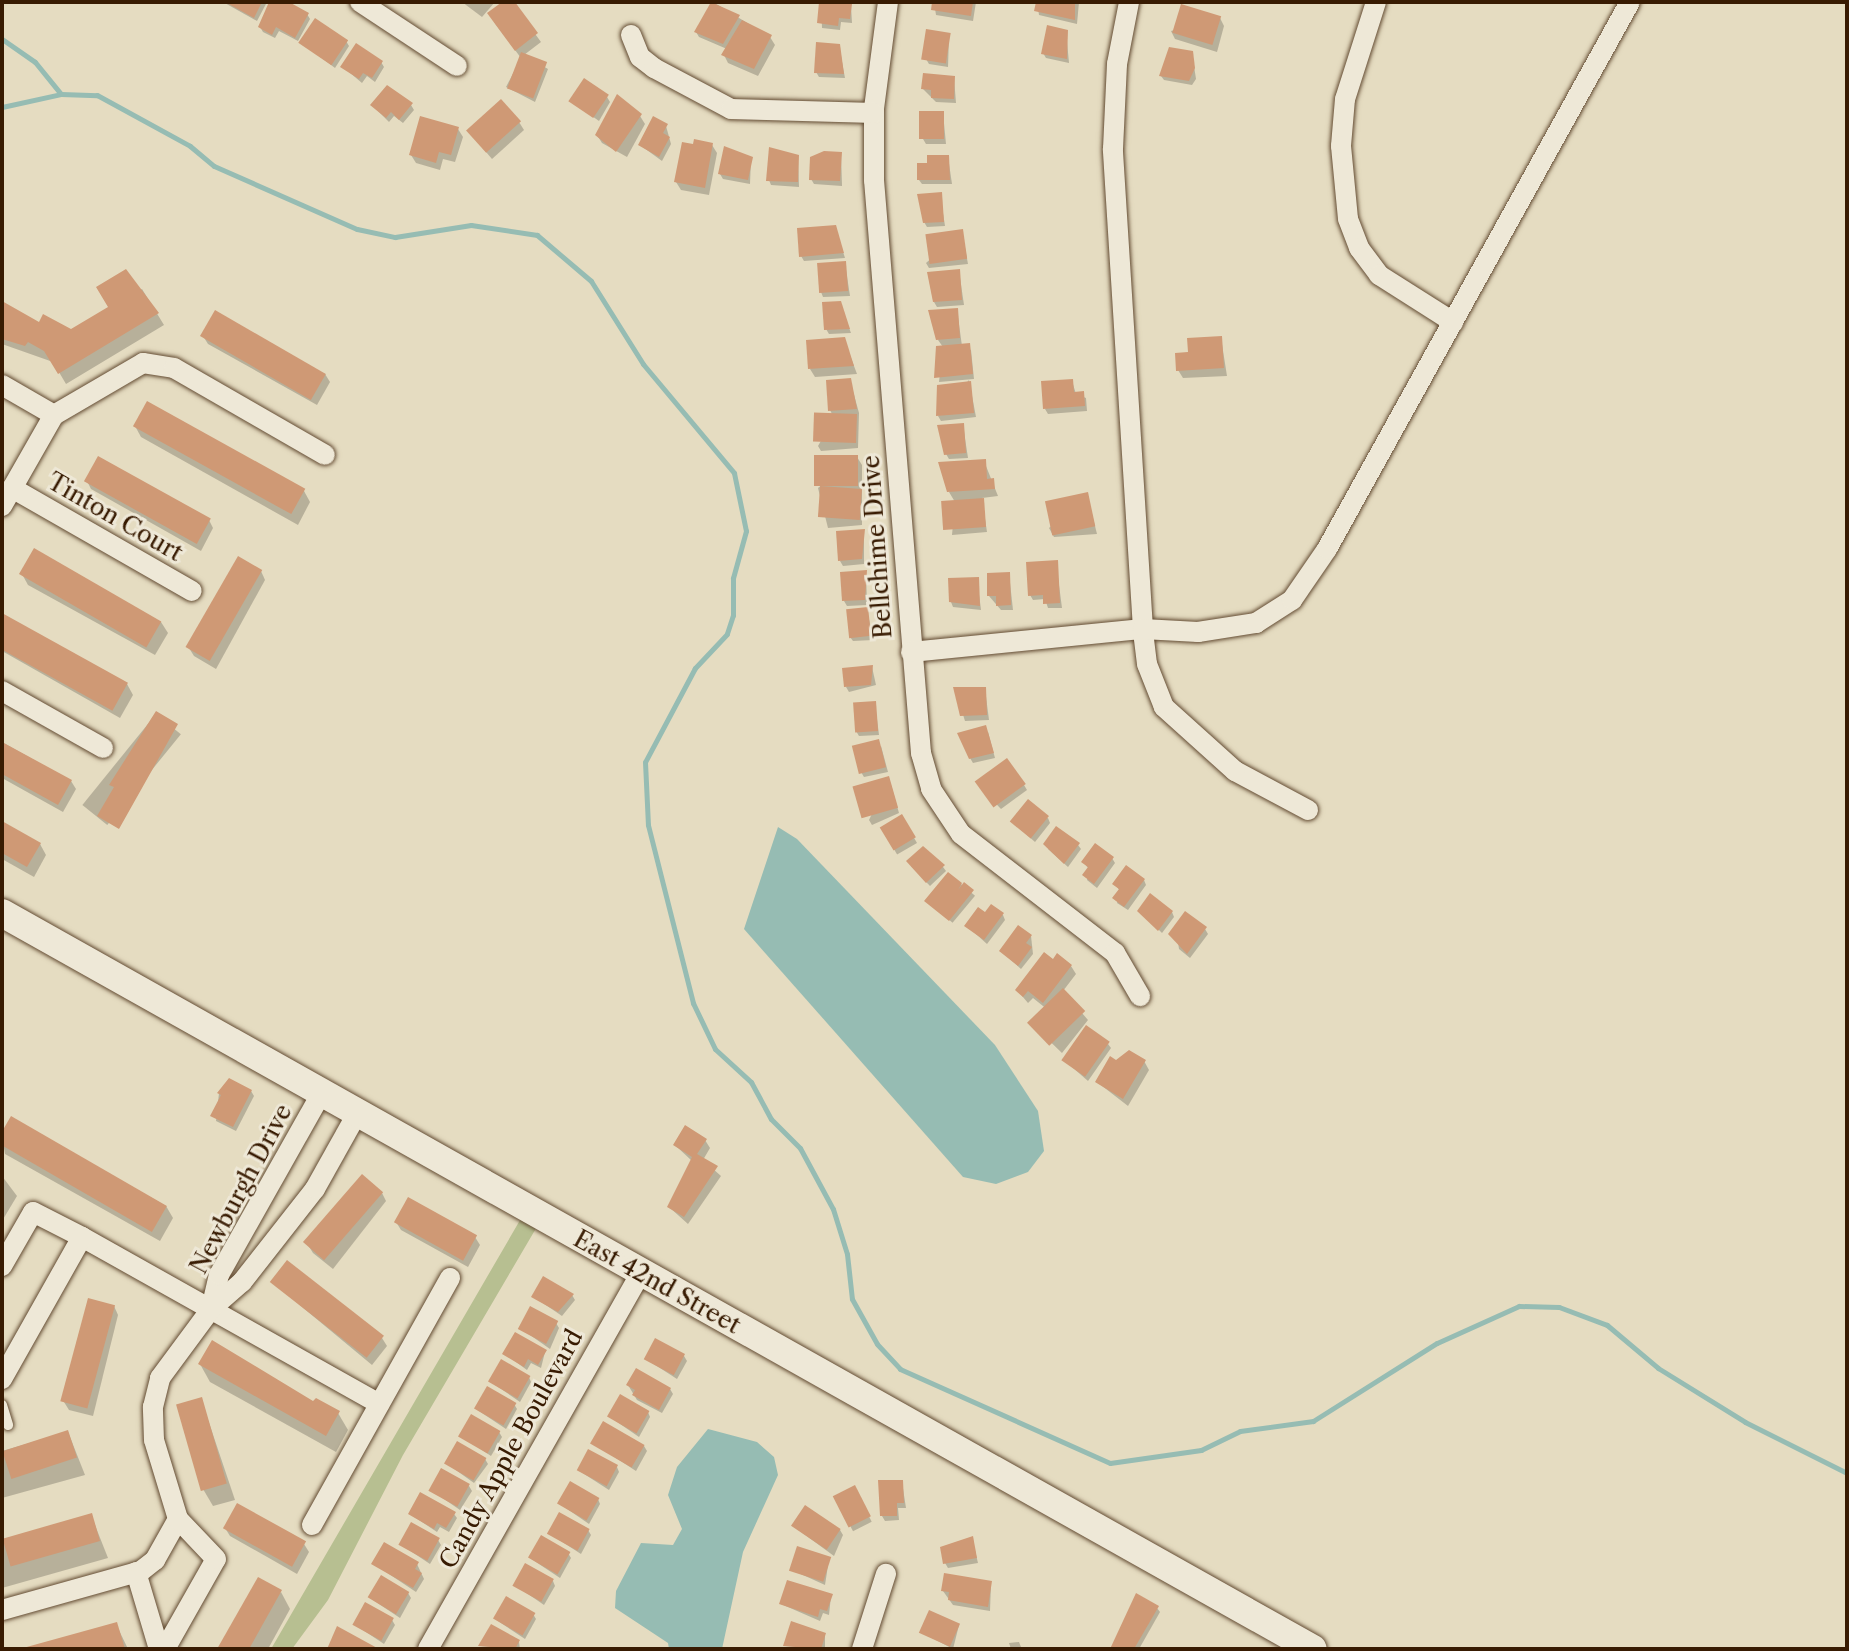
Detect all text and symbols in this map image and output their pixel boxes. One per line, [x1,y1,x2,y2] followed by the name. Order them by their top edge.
[856,454,898,640] street label: Bellchime Drive
[42,467,188,567] street label: Tinton Court
[184,1099,298,1279] street label: Newburgh Drive
[569,1224,745,1340] street label: East 42nd Street
[433,1324,589,1574] street label: Candy Apple Boulevard

